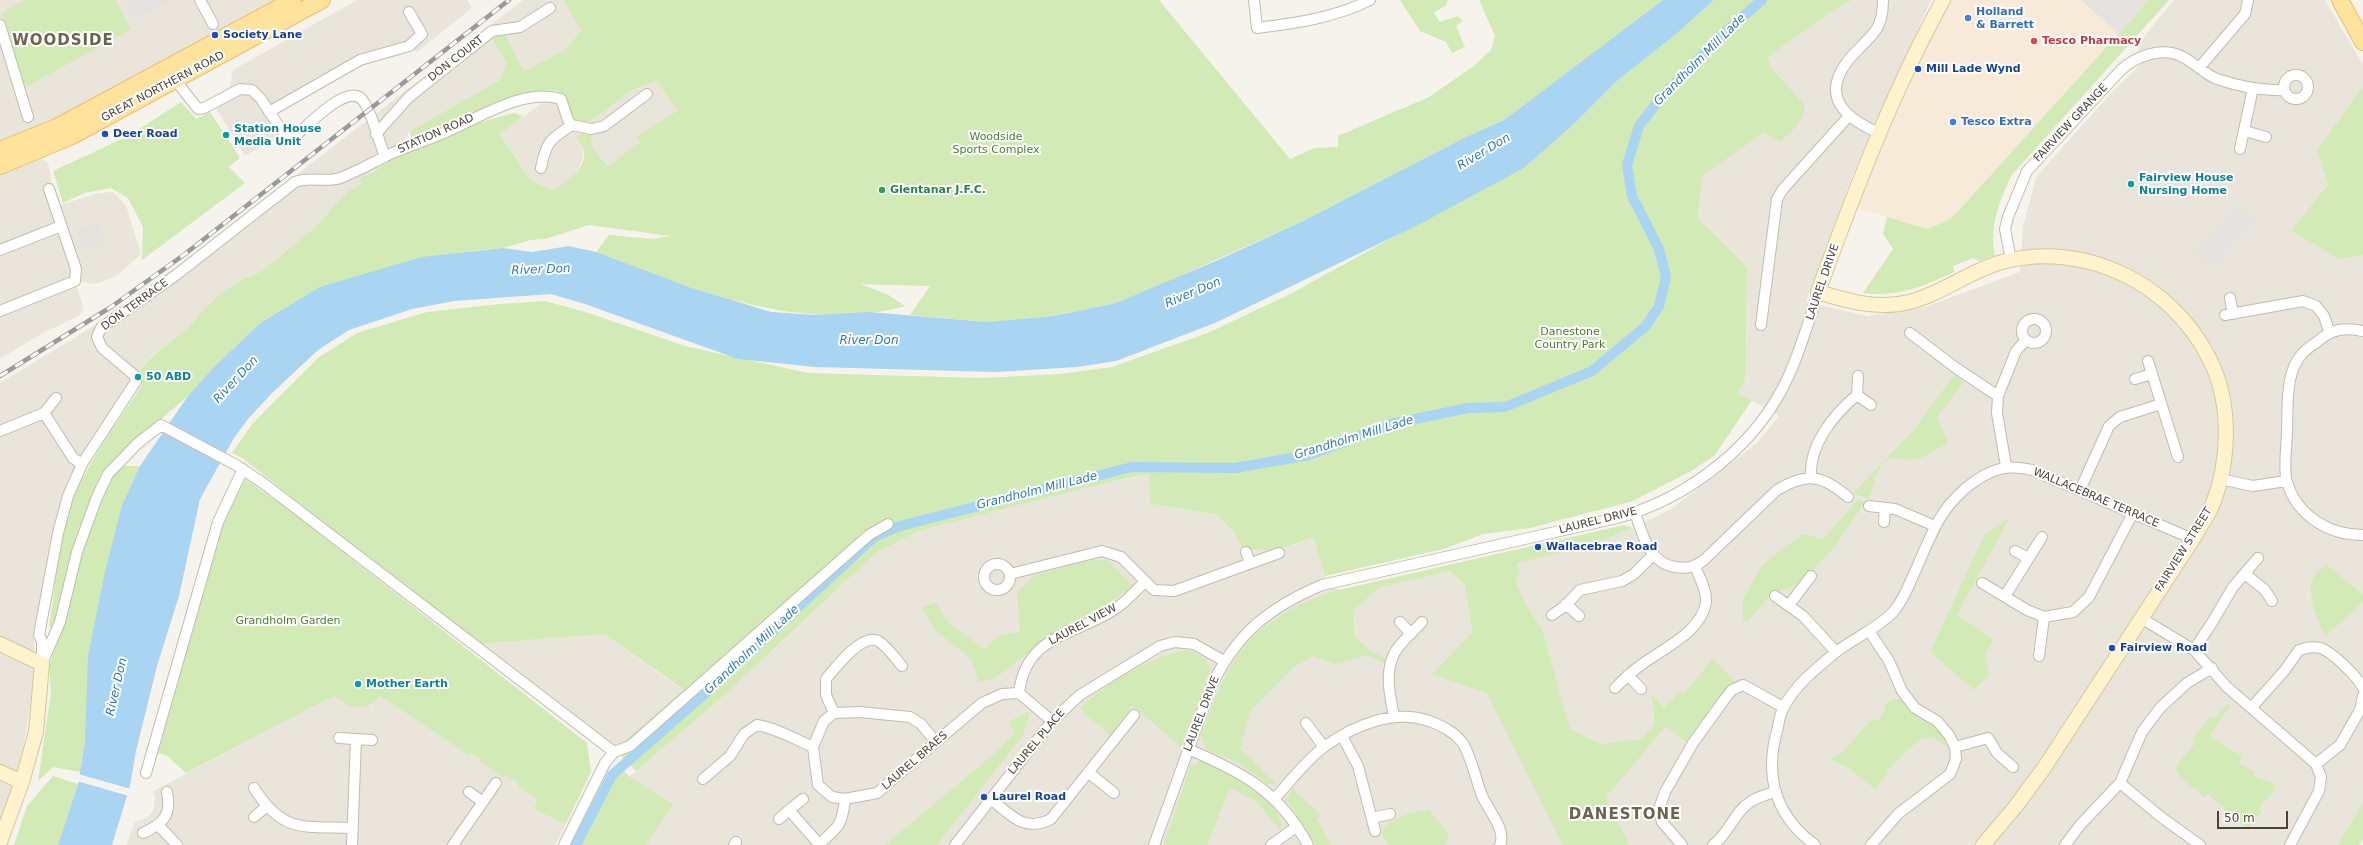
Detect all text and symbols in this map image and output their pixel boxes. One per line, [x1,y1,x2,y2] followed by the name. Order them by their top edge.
[1976,5,2034,31] place label: Holland & Barrett
[1651,11,1749,109] water label: Grandholm Mill Lade
[1963,13,1973,23] marker: Holland & Barrett
[223,28,302,42] place label: Society Lane
[210,30,220,40] marker: Society Lane
[12,32,114,50] district label: WOODSIDE
[426,33,486,85] street label: DON COURT
[2042,34,2141,48] place label: Tesco Pharmacy
[2029,36,2039,46] marker: Tesco Pharmacy
[99,49,227,125] street label: GREAT NORTHERN ROAD
[1926,62,2021,76] place label: Mill Lade Wynd
[1913,64,1923,74] marker: Mill Lade Wynd
[2031,81,2111,165] street label: FAIRVIEW GRANGE
[396,111,476,157] street label: STATION ROAD
[1961,115,2032,129] place label: Tesco Extra
[1948,117,1958,127] marker: Tesco Extra
[234,122,321,148] place label: Station House Media Unit
[113,127,178,141] place label: Deer Road
[100,129,110,139] marker: Deer Road
[221,130,231,140] marker: Station House Media Unit
[952,130,1040,156] park label: Woodside Sports Complex
[1455,131,1513,173] water label: River Don
[2139,171,2233,197] place label: Fairview House Nursing Home
[2126,179,2136,189] marker: Fairview House Nursing Home
[890,183,986,197] place label: Glentanar J.F.C.
[877,185,887,195] marker: Glentanar J.F.C.
[1804,242,1842,322] street label: LAUREL DRIVE
[511,262,571,278] water label: River Don
[1163,275,1223,311] water label: River Don
[99,276,171,334] street label: DON TERRACE
[1535,325,1605,351] park label: Danestone Country Park
[839,334,899,348] water label: River Don
[211,353,261,407] water label: River Don
[146,370,191,384] place label: 50 ABD
[133,372,143,382] marker: 50 ABD
[1293,413,1415,463] water label: Grandholm Mill Lade
[2031,465,2161,531] street label: WALLACEBRAE TERRACE
[975,469,1099,513] water label: Grandholm Mill Lade
[1558,505,1638,537] street label: LAUREL DRIVE
[2153,505,2215,595] street label: FAIRVIEW STREET
[1546,540,1657,554] place label: Wallacebrae Road
[1533,542,1543,552] marker: Wallacebrae Road
[1047,602,1119,648] street label: LAUREL VIEW
[702,603,802,697] water label: Grandholm Mill Lade
[235,614,341,628] park label: Grandholm Garden
[2120,641,2207,655] place label: Fairview Road
[2107,643,2117,653] marker: Fairview Road
[103,657,131,717] water label: River Don
[1182,674,1222,754] street label: LAUREL DRIVE
[366,677,448,691] place label: Mother Earth
[353,679,363,689] marker: Mother Earth
[1006,707,1068,777] street label: LAUREL PLACE
[880,729,950,793] street label: LAUREL BRAES
[992,790,1066,804] place label: Laurel Road
[979,792,989,802] marker: Laurel Road
[2219,803,2290,829] scale bar
[1569,806,1681,824] district label: DANESTONE
[2224,811,2255,825] text: 50 m

